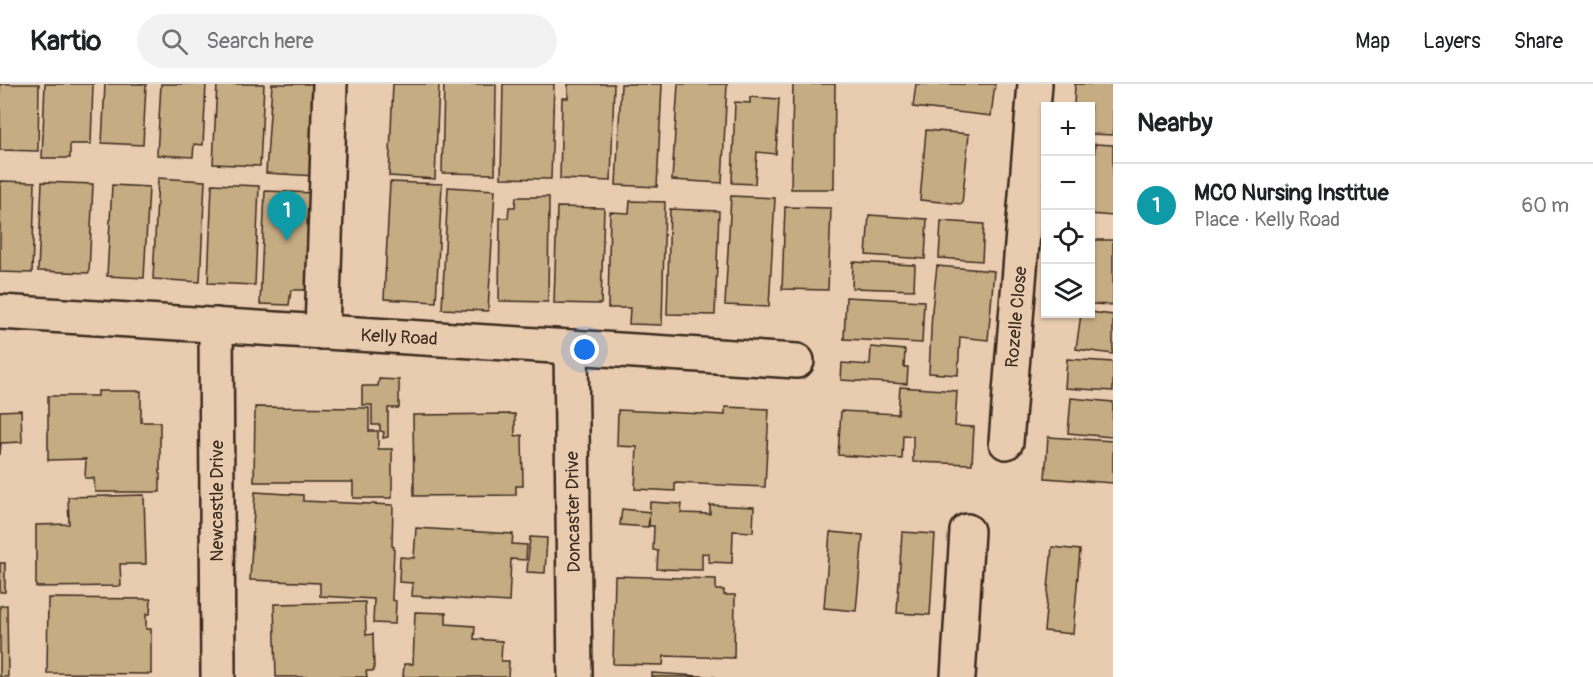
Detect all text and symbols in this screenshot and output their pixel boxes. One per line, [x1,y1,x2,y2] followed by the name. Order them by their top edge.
[137,14,557,68] search box
[30,24,101,59] text: Kartio
[158,25,191,58] icon: search
[206,27,314,55] text: Search here
[1355,28,1390,55] text: Map
[1423,28,1481,55] text: Layers
[1514,28,1563,55] text: Share
[1041,102,1095,318] map controls
[1041,102,1095,156] button: +
[1137,107,1213,139] text: Nearby
[1041,156,1095,210] button: −
[1194,179,1389,207] text: MCO Nursing Institue
[268,192,306,241] pin: 1
[1153,193,1160,218] text: 1
[1522,193,1569,218] text: 60 m
[1194,207,1340,232] text: Place · Kelly Road
[1041,210,1095,264] button: locate
[1041,264,1095,318] button: layers
[1001,265,1032,369] street label: Rozelle Close
[360,324,438,351] street label: Kelly Road
[570,335,599,364] your location
[206,440,229,562] street label: Newcastle Drive
[561,451,586,573] street label: Doncaster Drive

